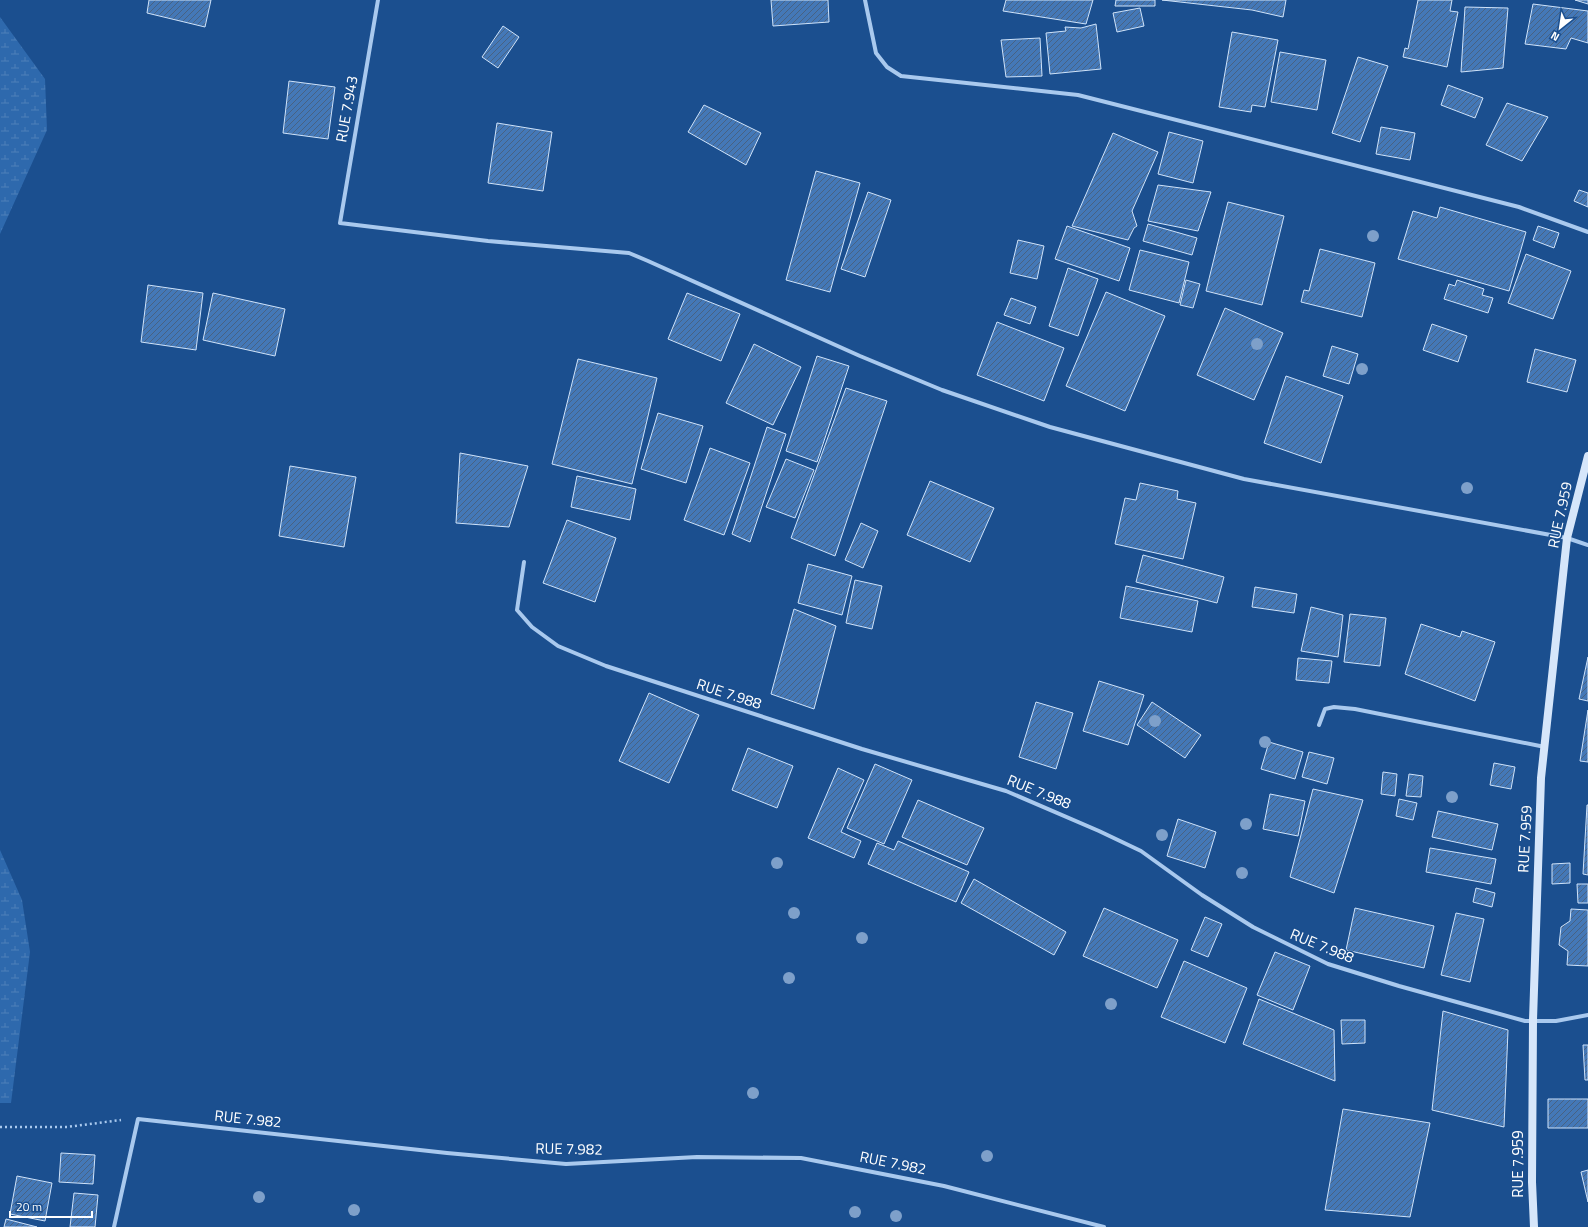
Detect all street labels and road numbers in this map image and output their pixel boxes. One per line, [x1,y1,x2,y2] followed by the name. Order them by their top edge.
[329,74,364,144] street label: RUE 7.943
[1541,480,1578,550] street label: RUE 7.959
[694,672,765,715] street label: RUE 7.988
[1004,768,1075,815] street label: RUE 7.988
[1511,805,1538,873] street label: RUE 7.959
[1287,922,1358,969] street label: RUE 7.988
[213,1104,283,1133] street label: RUE 7.982
[1506,1130,1529,1198] street label: RUE 7.959
[535,1136,603,1161] street label: RUE 7.982
[858,1145,928,1180] street label: RUE 7.982

